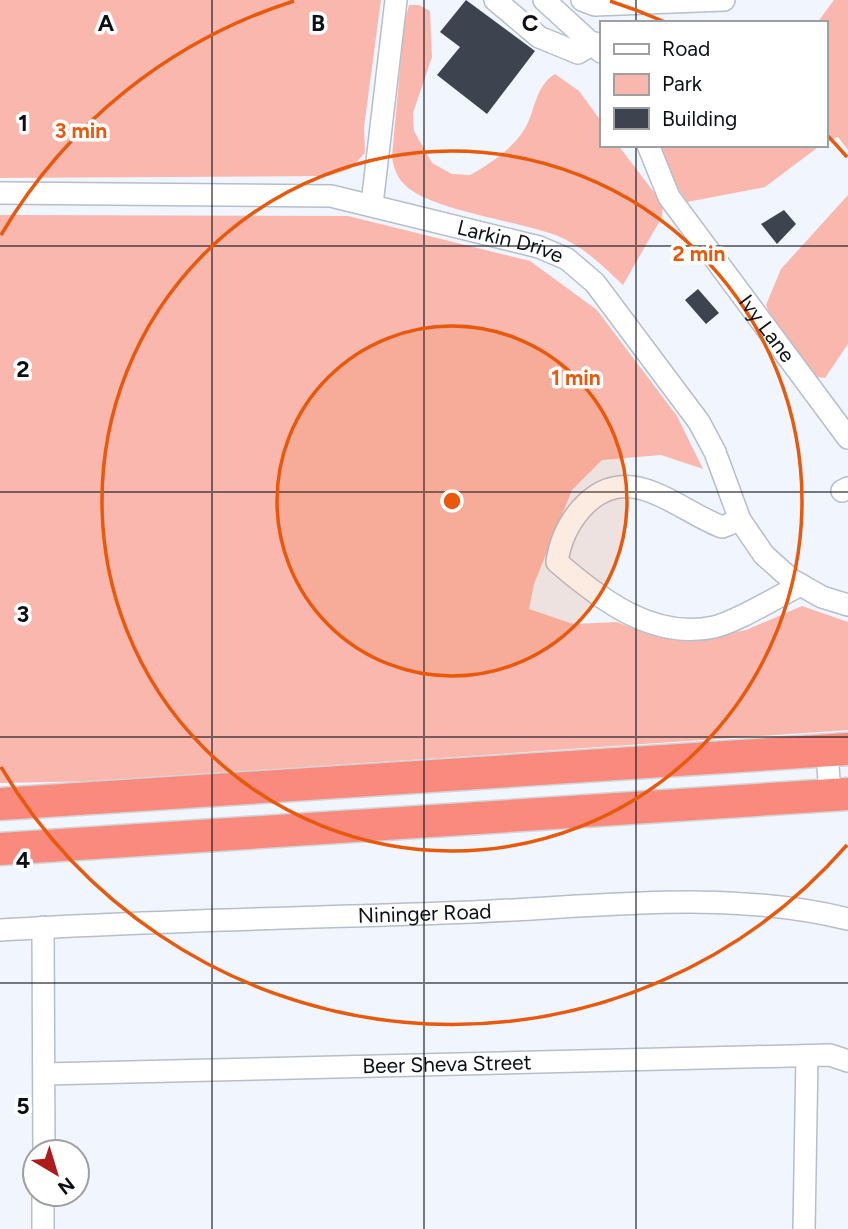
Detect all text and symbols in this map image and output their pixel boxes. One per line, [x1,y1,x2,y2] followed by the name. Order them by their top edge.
[98,9,115,37] text: A
[311,9,325,37] text: B
[522,9,539,37] text: C
[600,21,827,147] legend
[662,36,710,61] text: Road
[662,71,703,96] text: Park
[662,106,737,131] text: Building
[18,109,28,137] text: 1
[55,118,107,143] text: 3 min
[455,214,568,268] street label: Larkin Drive
[673,241,725,266] text: 2 min
[734,290,800,367] street label: Ivy Lane
[16,355,30,383] text: 2
[551,365,601,390] text: 1 min
[440,489,464,513] centre of rings
[17,600,29,628] text: 3
[16,846,30,874] text: 4
[357,898,492,928] street label: Nininger Road
[362,1049,532,1078] street label: Beer Sheva Street
[16,1092,30,1120] text: 5
[21,1138,91,1208] north arrow
[53,1172,79,1200] text: N

